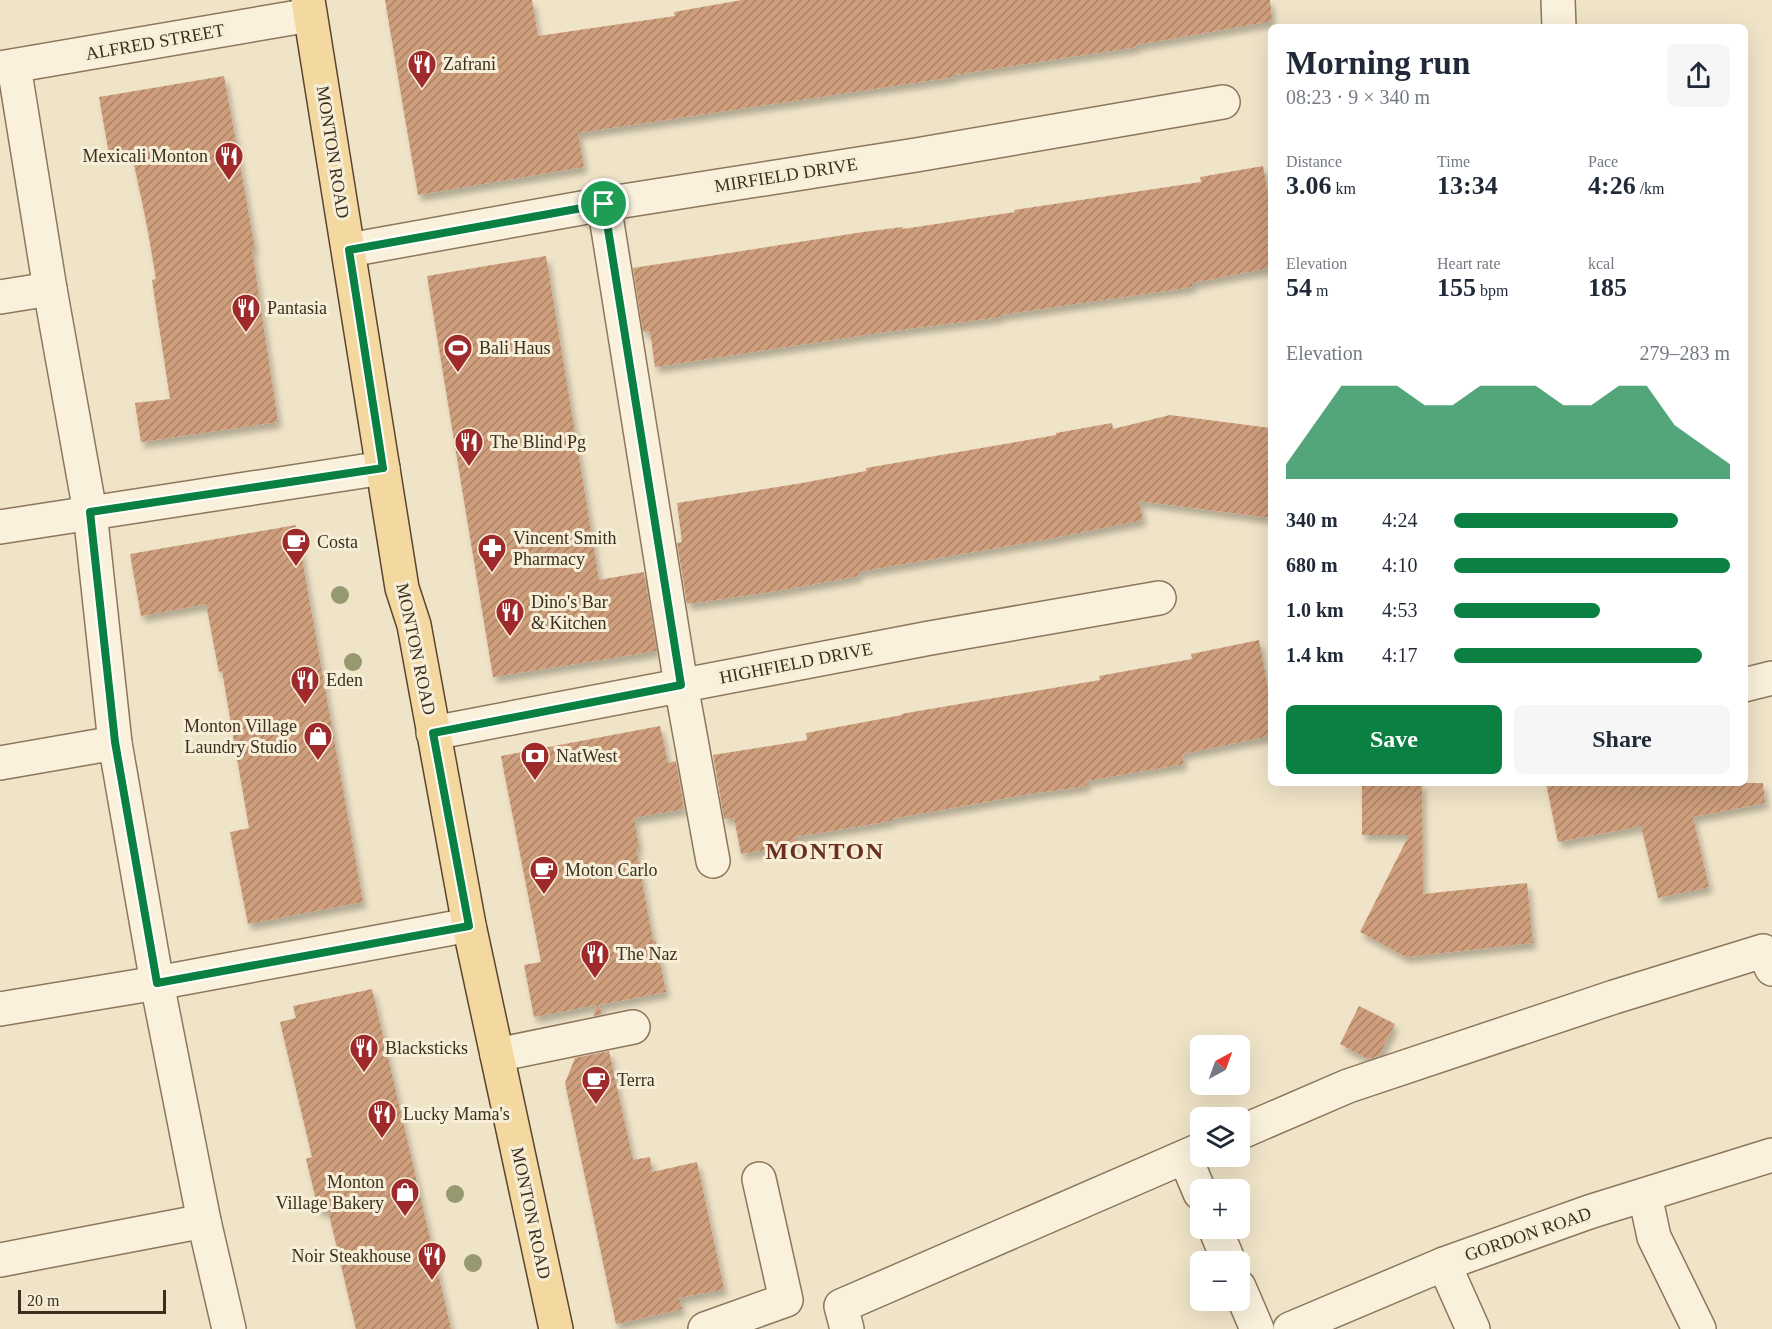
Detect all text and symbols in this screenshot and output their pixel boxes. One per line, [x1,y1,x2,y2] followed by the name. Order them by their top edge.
[84,20,226,64] street label: ALFRED STREET
[1667,44,1730,107] button: share
[1286,45,1470,81] text: Morning run
[406,48,438,90] restaurant icon: Zafrani
[443,54,496,74] place label: Zafrani
[313,84,353,220] street label: MONTON ROAD
[1286,86,1430,108] text: 08:23 · 9 × 340 m
[213,140,245,182] restaurant icon: Mexicali Monton
[83,146,208,166] place label: Mexicali Monton
[1286,153,1342,170] text: Distance
[1437,153,1470,170] text: Time
[1588,153,1618,170] text: Pace
[713,154,859,196] street label: MIRFIELD DRIVE
[1286,171,1332,200] text: 3.06
[1437,171,1498,200] text: 13:34
[1588,171,1636,200] text: 4:26
[578,178,629,229] pin
[1332,180,1356,197] text: km
[1636,180,1665,197] text: /km
[587,187,620,220] icon: arrive
[1286,255,1347,272] text: Elevation
[1437,255,1501,272] text: Heart rate
[1588,255,1615,272] text: kcal
[1286,273,1312,302] text: 54
[1437,273,1476,302] text: 155
[1588,273,1627,302] text: 185
[1312,282,1328,299] text: m
[1476,282,1508,299] text: bpm
[230,292,262,334] restaurant icon: Pantasia
[267,298,327,318] place label: Pantasia
[442,332,474,374] sports icon: Bali Haus
[479,338,551,358] place label: Bali Haus
[1286,342,1363,364] text: Elevation
[1639,342,1730,364] text: 279–283 m
[453,426,485,468] restaurant icon: The Blind Pg
[490,432,586,452] place label: The Blind Pg
[1286,509,1338,531] text: 340 m
[1382,509,1418,531] text: 4:24
[280,526,312,568] cafe icon: Costa
[513,528,616,569] place label: Vincent Smith Pharmacy
[317,532,358,552] place label: Costa
[476,532,508,574] pharmacy icon: Vincent Smith Pharmacy
[1286,554,1338,576] text: 680 m
[1382,554,1418,576] text: 4:10
[392,581,440,717] street label: MONTON ROAD
[531,592,608,633] place label: Dino's Bar & Kitchen
[494,596,526,638] restaurant icon: Dino's Bar & Kitchen
[1286,599,1344,621] text: 1.0 km
[1382,599,1418,621] text: 4:53
[718,638,874,688] street label: HIGHFIELD DRIVE
[1286,644,1344,666] text: 1.4 km
[1382,644,1418,666] text: 4:17
[289,664,321,706] restaurant icon: Eden
[326,670,363,690] place label: Eden
[1286,705,1502,774] button: Save
[1514,705,1730,774] button: Share
[184,716,297,757] place label: Monton Village Laundry Studio
[302,720,334,762] shop icon: Monton Village Laundry Studio
[519,740,551,782] bank icon: NatWest
[556,746,618,766] place label: NatWest
[765,838,885,864] district label: MONTON
[528,854,560,896] cafe icon: Moton Carlo
[565,860,658,880] place label: Moton Carlo
[579,938,611,980] restaurant icon: The Naz
[616,944,677,964] place label: The Naz
[348,1032,380,1074] restaurant icon: Blacksticks
[1190,1035,1250,1095] north arrow
[1190,1035,1250,1311] map controls
[385,1038,468,1058] place label: Blacksticks
[580,1064,612,1106] cafe icon: Terra
[617,1070,655,1090] place label: Terra
[366,1098,398,1140] restaurant icon: Lucky Mama's
[403,1104,510,1124] place label: Lucky Mama's
[1190,1107,1250,1167] button: layers
[507,1145,555,1281] street label: MONTON ROAD
[276,1172,384,1213] place label: Monton Village Bakery
[389,1176,421,1218] shop icon: Monton Village Bakery
[1190,1179,1250,1239] button: +
[1462,1203,1594,1265] street label: GORDON ROAD
[416,1240,448,1282] restaurant icon: Noir Steakhouse
[292,1246,411,1266] place label: Noir Steakhouse
[1190,1251,1250,1311] button: −
[18,1287,166,1314] scale bar
[27,1292,59,1309] text: 20 m

